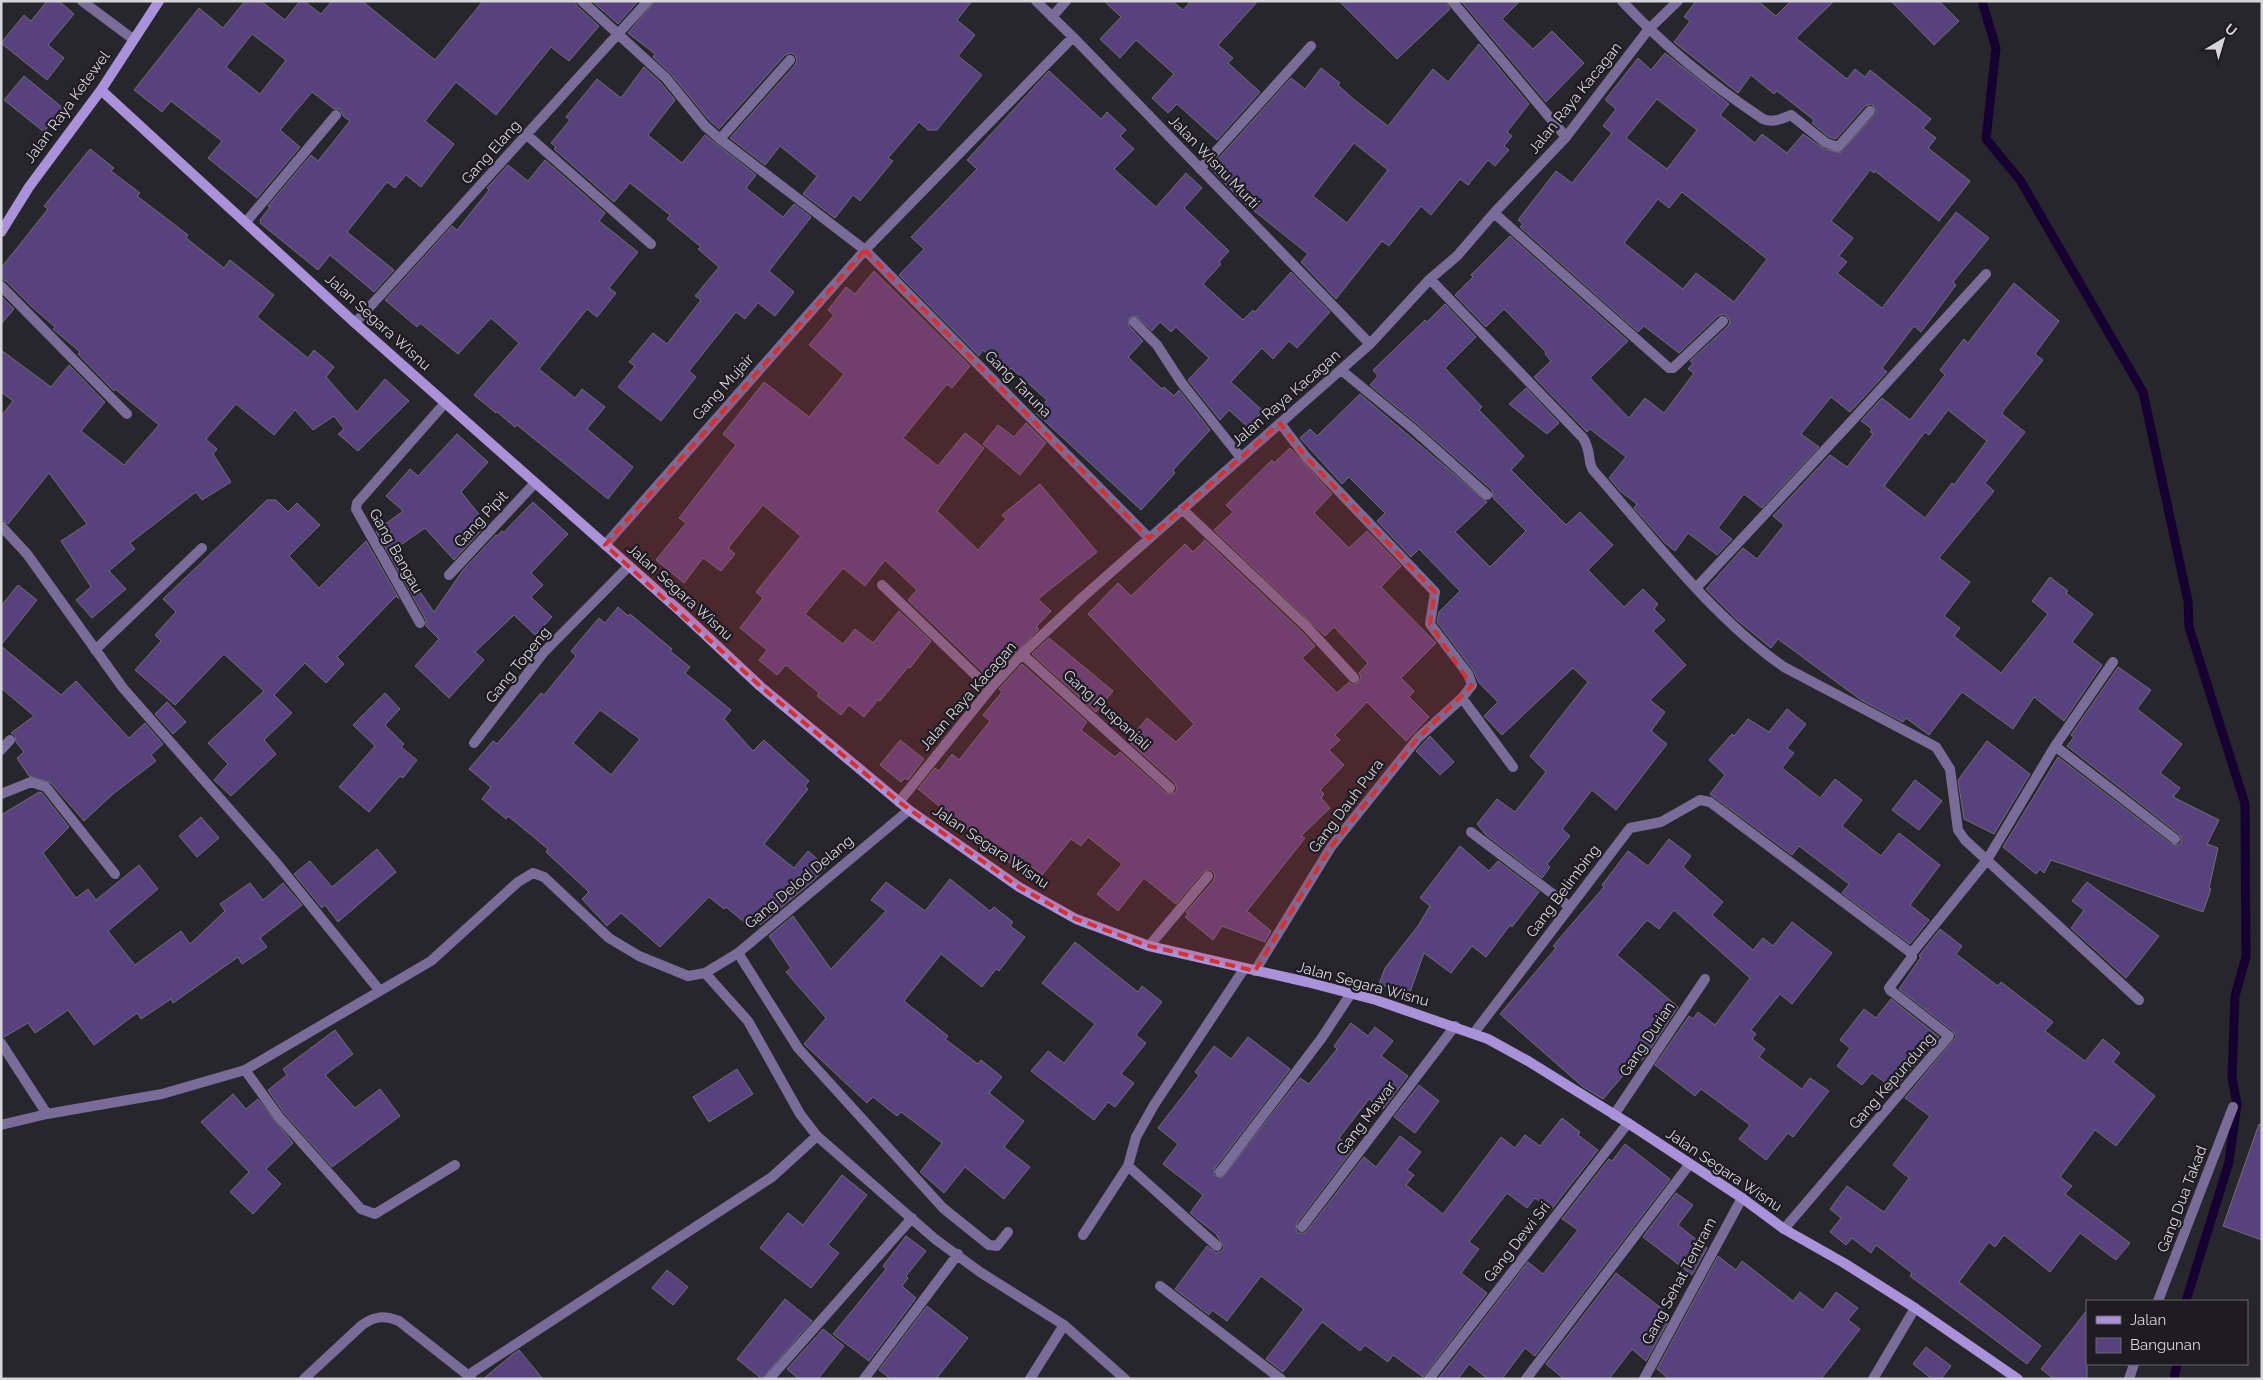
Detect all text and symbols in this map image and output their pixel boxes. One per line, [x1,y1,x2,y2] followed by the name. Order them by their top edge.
[2198,15,2248,65] north arrow
[2222,20,2240,39] text: U
[1525,39,1625,157] street label: Jalan Raya Kacagan
[20,47,114,166] street label: Jalan Raya Ketewel
[1165,112,1263,212] street label: Jalan Wisnu Murti
[457,116,525,188] street label: Gang Elang
[321,270,435,374] street label: Jalan Segara Wisnu
[1228,346,1344,450] street label: Jalan Raya Kacagan
[981,347,1055,421] street label: Gang Taruna
[689,350,758,424] street label: Gang Mujair
[450,487,512,551] street label: Gang Pipit
[365,506,427,597] street label: Gang Bangau
[623,540,737,644] street label: Jalan Segara Wisnu
[482,623,554,707] street label: Gang Topeng
[916,638,1020,754] street label: Jalan Raya Kacagan
[1060,666,1154,754] street label: Gang Puspanjali
[1305,756,1387,856] street label: Gang Dauh Pura
[930,802,1052,893] street label: Jalan Segara Wisnu
[741,831,857,933] street label: Gang Delod Delang
[1522,841,1604,941] street label: Gang Belimbing
[1295,958,1431,1010] street label: Jalan Segara Wisnu
[1616,998,1678,1080] street label: Gang Durian
[1845,1029,1939,1133] street label: Gang Kepundung
[1333,1077,1400,1158] street label: Gang Mawar
[1663,1125,1785,1216] street label: Jalan Segara Wisnu
[2153,1143,2211,1255] street label: Gang Dua Takad
[1480,1198,1554,1286] street label: Gang Dewi Sri
[1638,1214,1720,1348] street label: Gang Sehat Tentram
[2086,1300,2248,1365] legend
[2130,1311,2166,1329] text: Jalan
[2130,1336,2201,1354] text: Bangunan

